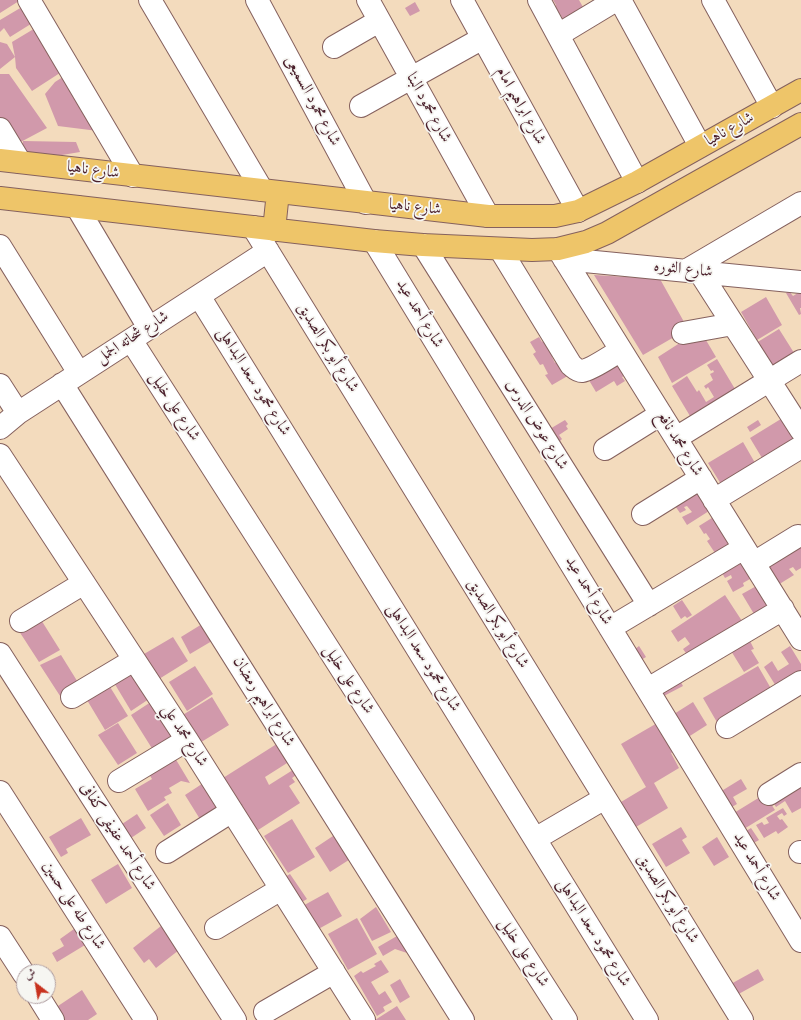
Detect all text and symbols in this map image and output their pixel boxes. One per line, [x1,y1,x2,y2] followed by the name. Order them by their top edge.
[280,52,344,150] street label: شارع محمود السميعى
[491,64,549,148] street label: شارع ابراهيم امام
[401,70,455,146] street label: شارع محمود البنا
[702,109,758,151] street label: شارع ناهيا
[66,158,120,184] street label: شارع ناهيا
[388,196,442,220] street label: شارع ناهيا
[653,257,713,283] street label: شارع الثوره
[391,276,447,352] street label: شارع أحمد عيد
[292,300,362,396] street label: شارع أبو بكر الصديق
[93,307,173,369] street label: شارع شحاته الجمل
[212,324,294,440] street label: شارع محمود سعد البداهلى
[145,369,203,445] street label: شارع على خليل
[501,376,571,474] street label: شارع عوض الدرس
[651,408,707,480] street label: شارع محمد نافع
[560,553,616,629] street label: شارع أحمد عيد
[462,576,532,672] street label: شارع أبو بكر الصديق
[382,600,464,716] street label: شارع محمود سعد البداهلى
[319,642,377,718] street label: شارع على خليل
[228,654,298,750] street label: شارع ابراهيم رمضان
[157,701,211,771] street label: شارع محمد علي
[75,779,159,895] street label: شارع أحمد عفيفى كفافى
[728,829,784,905] street label: شارع أحمد عيد
[632,851,702,947] street label: شارع أبو بكر الصديق
[37,858,109,954] street label: شارع طه على حسين
[552,875,634,991] street label: شارع محمود سعد البداهلى
[494,915,552,991] street label: شارع على خليل
[16,964,56,1004] north arrow
[22,966,39,983] text: ش

